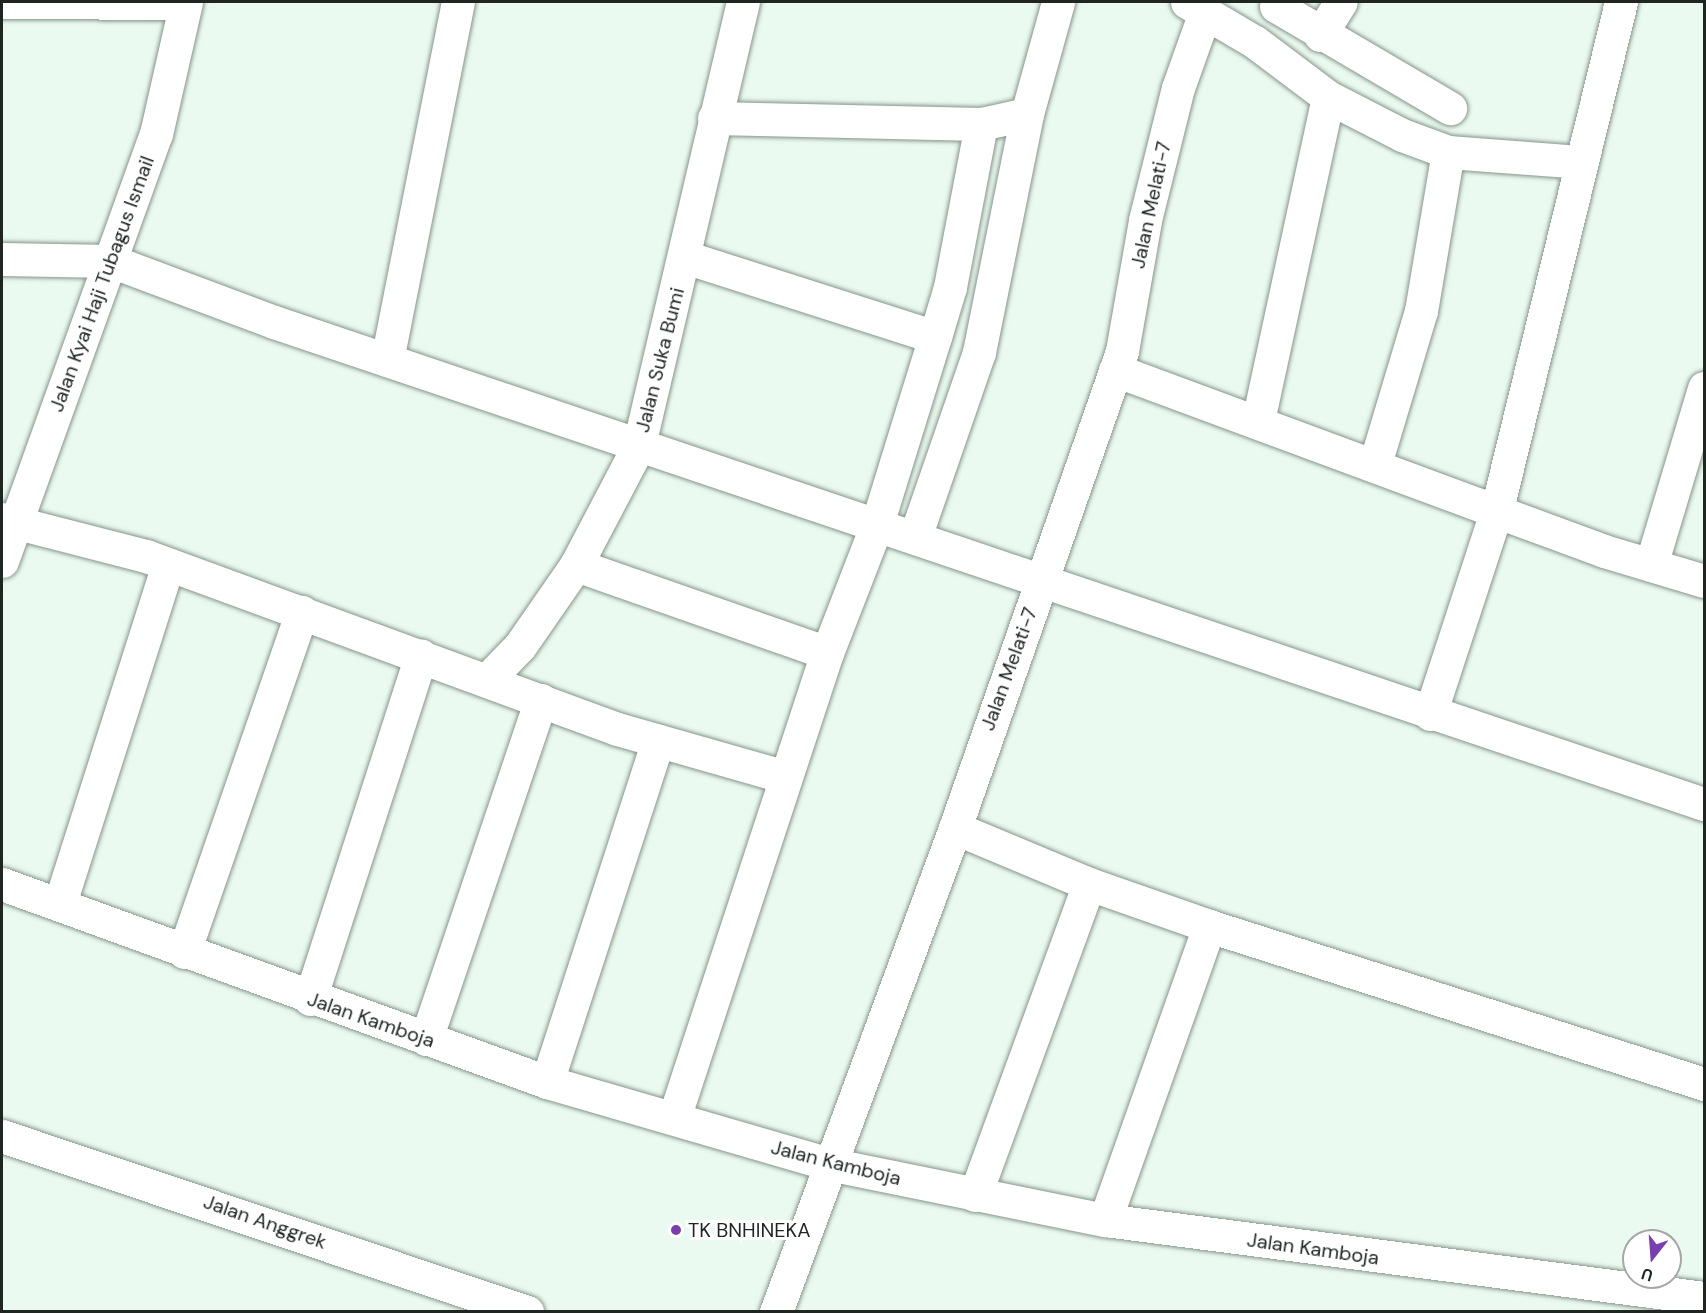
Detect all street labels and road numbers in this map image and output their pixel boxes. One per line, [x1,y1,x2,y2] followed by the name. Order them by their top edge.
[1126,139,1176,271] street label: Jalan Melati-7
[44,153,160,415] street label: Jalan Kyai Haji Tubagus Ismail
[630,285,690,435] street label: Jalan Suka Bumi
[976,604,1042,734] street label: Jalan Melati-7
[304,987,438,1053] street label: Jalan Kamboja
[769,1135,903,1191] street label: Jalan Kamboja
[200,1190,330,1254] street label: Jalan Anggrek
[1245,1228,1381,1270] street label: Jalan Kamboja

